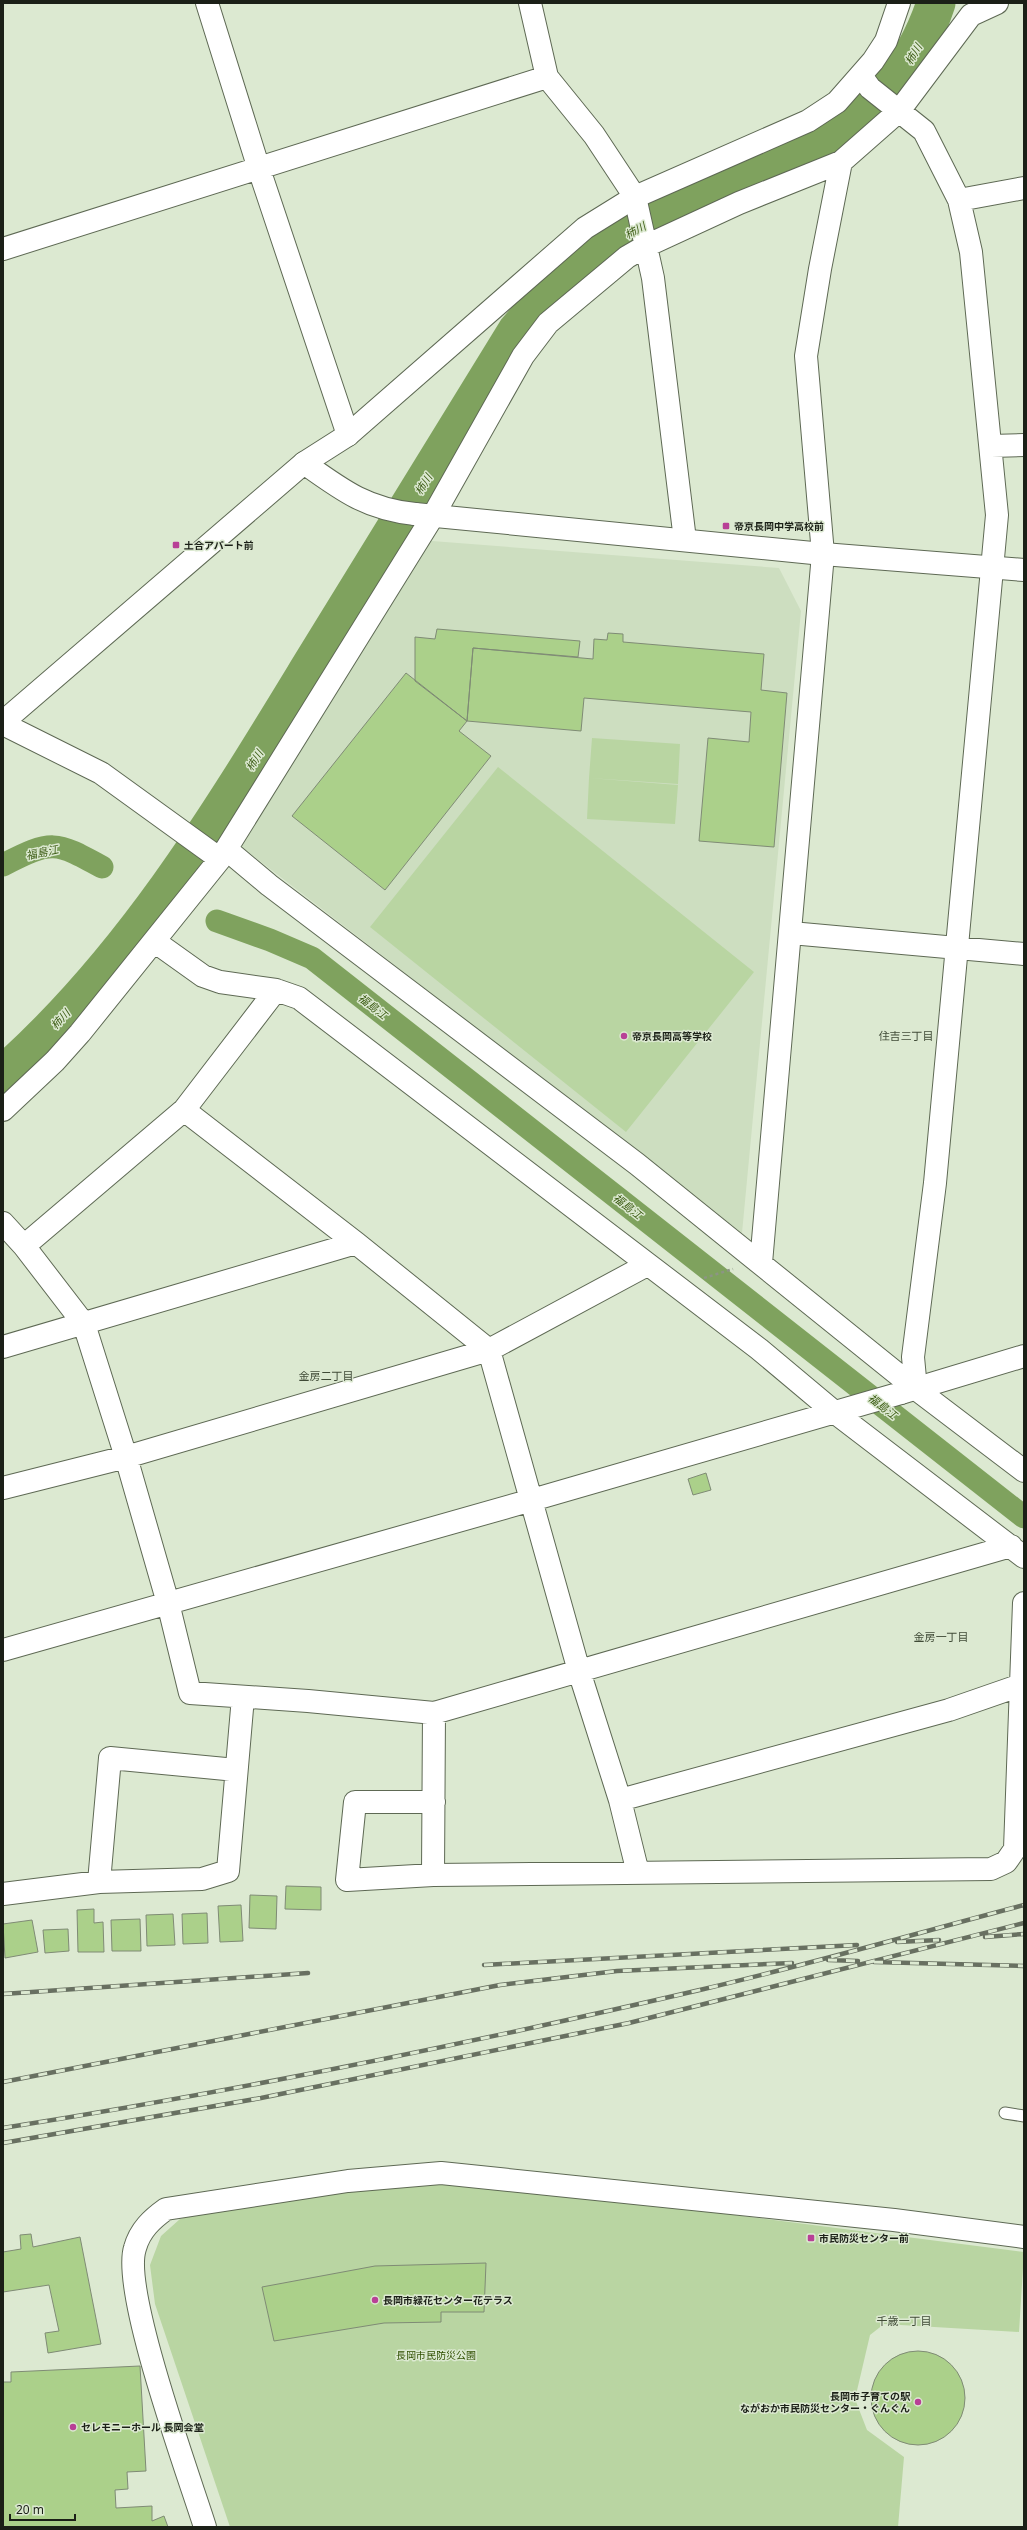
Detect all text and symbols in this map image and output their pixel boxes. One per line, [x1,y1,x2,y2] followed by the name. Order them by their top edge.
[901,40,926,67] water label: 柿川
[622,218,649,242] water label: 柿川
[411,470,436,497] water label: 柿川
[734,519,824,533] place label: 帝京長岡中学高校前
[721,521,731,531] marker: 帝京長岡中学高校前
[184,538,254,552] place label: 土合アパート前
[171,540,181,550] marker: 土合アパート前
[242,746,267,773] water label: 柿川
[24,841,61,863] water label: 福島江
[355,990,391,1023] water label: 福島江
[47,1005,74,1032] water label: 柿川
[879,1028,934,1043] district label: 住吉三丁目
[632,1029,712,1043] place label: 帝京長岡高等学校
[619,1031,629,1041] marker: 帝京長岡高等学校
[610,1190,646,1223] water label: 福島江
[299,1368,354,1383] district label: 金房二丁目
[865,1390,901,1423] water label: 福島江
[914,1629,969,1644] district label: 金房一丁目
[819,2231,909,2245] place label: 市民防災センター前
[806,2233,816,2243] marker: 市民防災センター前
[383,2293,513,2307] place label: 長岡市緑花センター花テラス
[370,2295,380,2305] marker: 長岡市緑花センター花テラス
[877,2313,932,2328] district label: 千歳一丁目
[396,2348,476,2362] park label: 長岡市民防災公園
[740,2389,911,2415] place label: 長岡市子育ての駅 ながおか市民防災センター・ぐんぐん
[913,2397,923,2407] marker: 長岡市子育ての駅 ながおか市民防災センター・ぐんぐん
[81,2420,204,2434] place label: セレモニーホール 長岡会堂
[68,2422,78,2432] marker: セレモニーホール 長岡会堂
[10,2496,75,2522] scale bar
[16,2501,44,2518] text: 20 m

